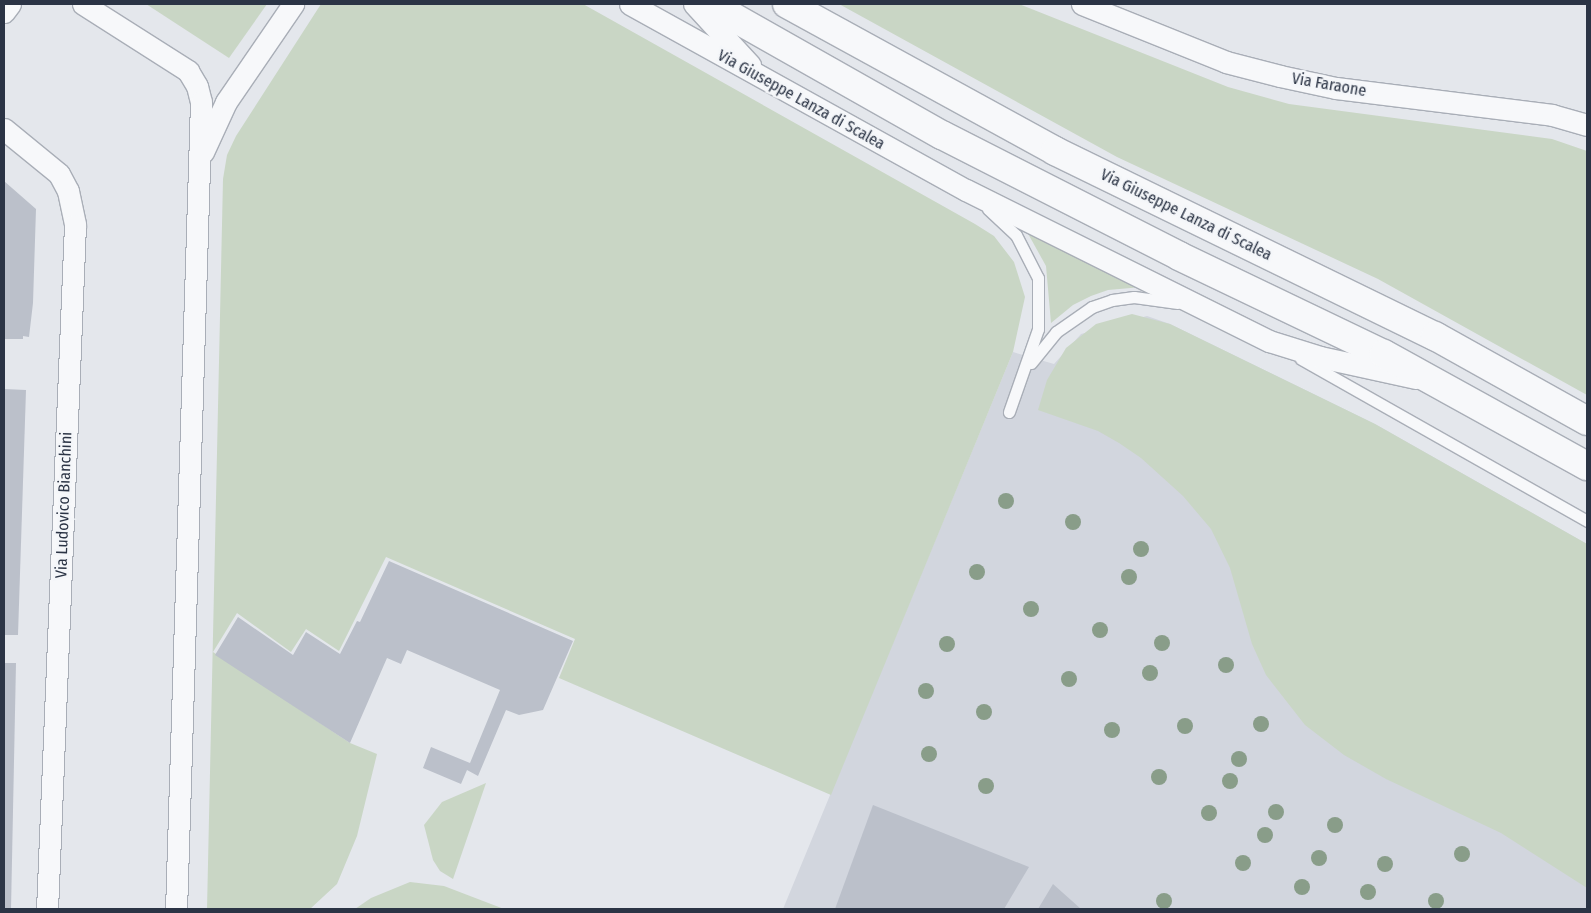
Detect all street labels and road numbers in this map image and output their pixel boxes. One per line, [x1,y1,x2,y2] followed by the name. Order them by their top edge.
[714,46,888,154] street label: Via Giuseppe Lanza di Scalea
[1290,69,1368,101] street label: Via Faraone
[1097,165,1275,265] street label: Via Giuseppe Lanza di Scalea
[52,431,76,579] street label: Via Ludovico Bianchini

